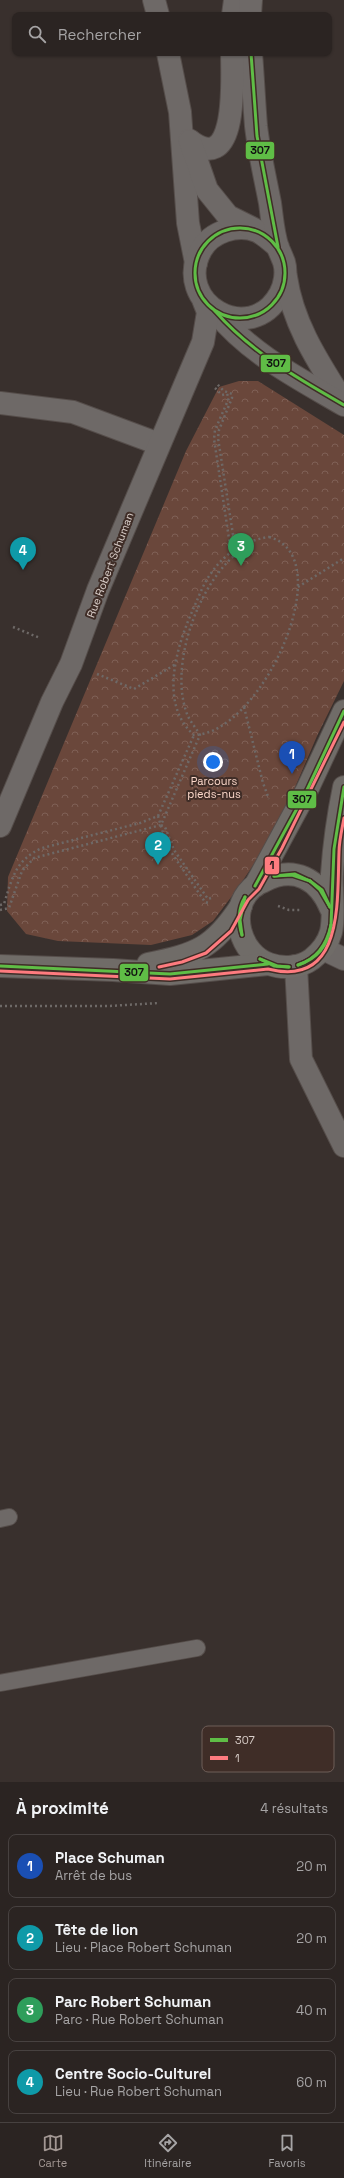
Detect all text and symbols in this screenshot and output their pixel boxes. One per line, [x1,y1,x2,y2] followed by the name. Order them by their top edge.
[12,12,332,56] search box
[26,23,48,45] icon: search
[58,25,141,44] text: Rechercher
[245,141,275,160] line badge: 307
[250,143,270,157] text: 307
[260,354,291,373] line badge: 307
[266,356,286,370] text: 307
[83,510,137,620] street label: Rue Robert Schuman
[228,533,254,566] pin: 3
[10,537,36,570] pin: 4
[279,741,305,774] pin: 1
[203,752,223,772] your location
[187,774,241,801] park label: Parcours pieds-nus
[287,790,317,809] line badge: 307
[292,792,312,806] text: 307
[145,832,171,865] pin: 2
[264,856,280,875] line badge: 1
[270,858,275,872] text: 1
[119,963,149,982] line badge: 307
[124,965,144,979] text: 307
[202,1726,334,1772] legend
[235,1733,255,1747] text: 307
[235,1751,240,1765] text: 1
[16,1797,109,1819] text: À proximité
[260,1800,328,1817] text: 4 résultats
[55,1848,165,1867] text: Place Schuman
[27,1858,33,1875] text: 1
[296,1858,327,1875] text: 20 m
[55,1867,132,1884] text: Arrêt de bus
[55,1920,138,1939] text: Tête de lion
[26,1930,34,1947] text: 2
[296,1930,327,1947] text: 20 m
[55,1939,232,1956] text: Lieu · Place Robert Schuman
[55,1992,211,2011] text: Parc Robert Schuman
[26,2002,34,2019] text: 3
[296,2002,327,2019] text: 40 m
[55,2011,224,2028] text: Parc · Rue Robert Schuman
[55,2064,211,2083] text: Centre Socio-Culturel
[26,2074,34,2091] text: 4
[296,2074,327,2091] text: 60 m
[55,2083,222,2100] text: Lieu · Rue Robert Schuman
[38,2132,67,2170] tab: Carte
[144,2132,191,2170] tab: Itinéraire
[268,2132,305,2170] tab: Favoris

